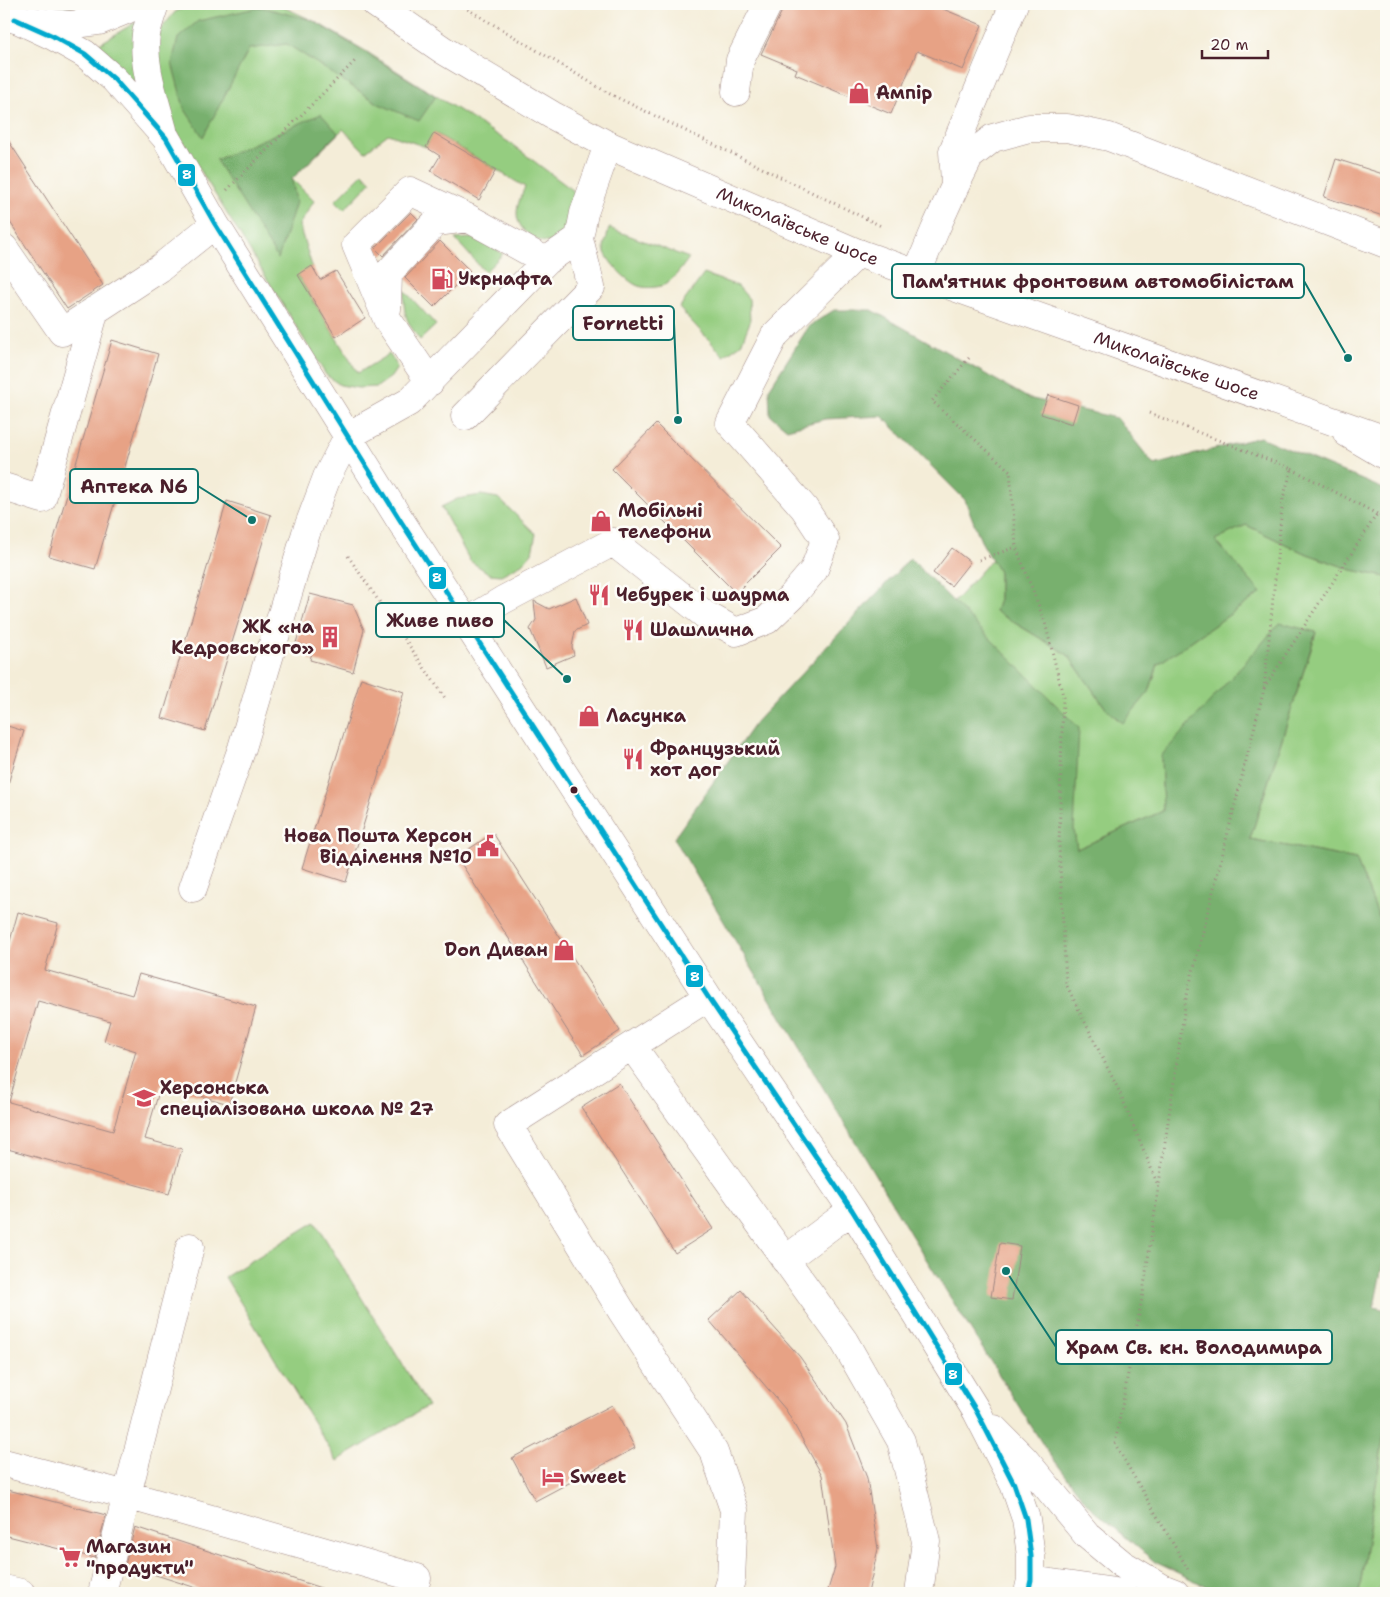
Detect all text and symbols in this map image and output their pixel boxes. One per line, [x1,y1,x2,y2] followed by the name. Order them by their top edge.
[1202,28,1269,60] scale bar
[1210,35,1249,55] text: 20 m
[846,80,872,106] shop icon: Ампір
[876,81,933,105] place label: Ампір
[177,163,196,187] line badge: 8
[182,165,192,183] text: 8
[713,181,882,271] street label: Миколаївське шосе
[892,264,1304,298] callout: Пам'ятник фронтовим автомобілістам
[429,266,455,292] fuel station icon: Укрнафта
[458,267,553,291] place label: Укрнафта
[902,269,1294,294] text: Пам'ятник фронтовим автомобілістам
[573,306,674,340] callout: Fornetti
[583,311,663,336] text: Fornetti
[1091,325,1263,406] street label: Миколаївське шосе
[70,469,198,503] callout: Аптека N6
[80,474,188,499] text: Аптека N6
[618,499,712,544] place label: Мобільні телефони
[588,508,614,534] shop icon: Мобільні телефони
[428,566,447,590] line badge: 8
[432,568,442,586] text: 8
[586,582,612,608] restaurant icon: Чебурек і шаурма
[616,583,790,607] place label: Чебурек і шаурма
[376,603,504,637] callout: Живе пиво
[386,608,494,633] text: Живе пиво
[171,615,315,660] place label: ЖК «на Кедровського»
[620,617,646,643] restaurant icon: Шашлична
[650,618,754,642] place label: Шашлична
[317,624,343,650] building icon: ЖК «на Кедровського»
[576,703,602,729] shop icon: Ласунка
[606,704,687,728] place label: Ласунка
[650,737,780,782] place label: Французький хот дог
[620,746,646,772] restaurant icon: Французький хот дог
[569,785,579,795] unlabelled marker
[284,824,472,869] place label: Нова Пошта Херсон Відділення №10
[475,833,501,859] public building icon: Нова Пошта Херсон Відділення №10
[551,937,577,963] shop icon: Don Диван
[445,938,548,962] place label: Don Диван
[685,964,704,988] line badge: 8
[690,967,700,985] text: 8
[160,1076,434,1121] place label: Херсонська спеціалізована школа № 27
[131,1085,157,1111] school or university icon: Херсонська спеціалізована школа № 27
[1056,1330,1332,1364] callout: Храм Св. кн. Володимира
[1066,1335,1322,1360] text: Храм Св. кн. Володимира
[944,1362,963,1386] line badge: 8
[948,1365,958,1383] text: 8
[540,1464,566,1490] hotel icon: Sweet
[570,1465,627,1489] place label: Sweet
[86,1535,194,1580] place label: Магазин "продукти"
[57,1544,83,1570] supermarket icon: Магазин "продукти"

